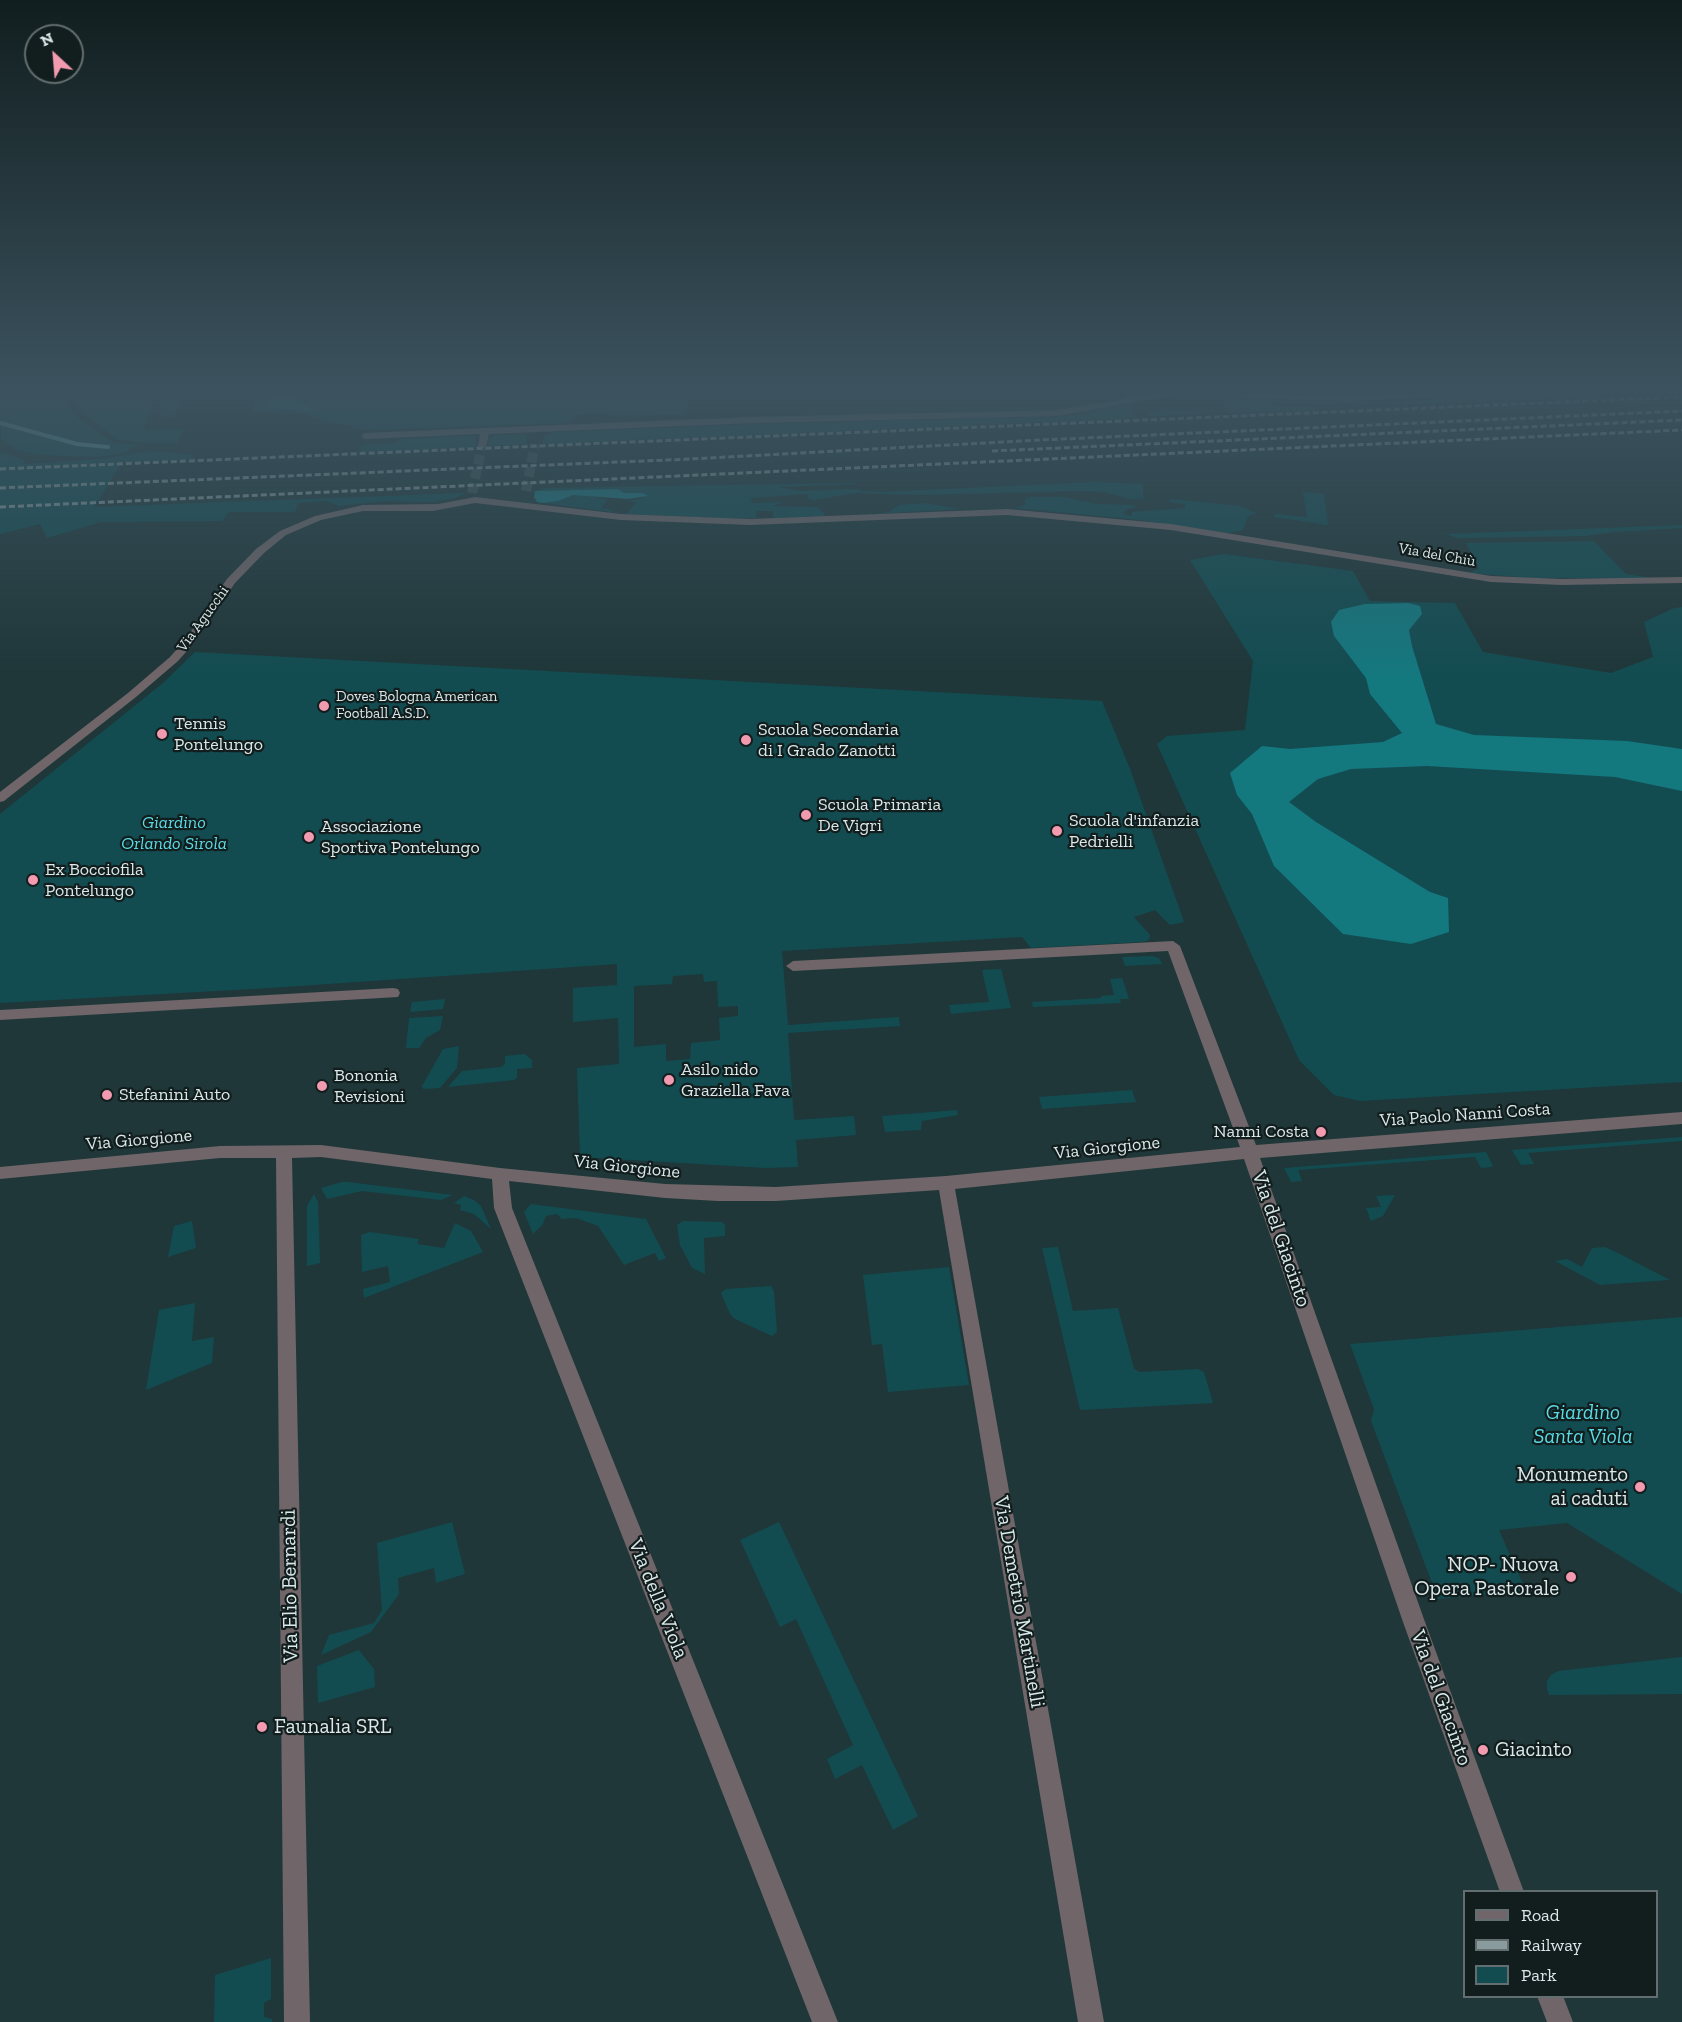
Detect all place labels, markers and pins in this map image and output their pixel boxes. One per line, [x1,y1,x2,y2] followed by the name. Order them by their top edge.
[336,688,497,723] place label: Doves Bologna American Football A.S.D.
[317,699,331,713] marker: Doves Bologna American Football A.S.D.
[174,713,263,756] place label: Tennis Pontelungo
[758,719,899,762] place label: Scuola Secondaria di I Grado Zanotti
[155,727,169,741] marker: Tennis Pontelungo
[739,733,753,747] marker: Scuola Secondaria di I Grado Zanotti
[818,794,941,836] place label: Scuola Primaria De Vigri
[799,808,813,822] marker: Scuola Primaria De Vigri
[1069,810,1199,852] place label: Scuola d'infanzia Pedrielli
[321,816,480,858] place label: Associazione Sportiva Pontelungo
[1050,824,1064,838] marker: Scuola d'infanzia Pedrielli
[302,830,316,844] marker: Associazione Sportiva Pontelungo
[45,859,144,902] place label: Ex Bocciofila Pontelungo
[26,873,40,887] marker: Ex Bocciofila Pontelungo
[681,1059,790,1102] place label: Asilo nido Graziella Fava
[334,1065,405,1108] place label: Bononia Revisioni
[662,1073,676,1087] marker: Asilo nido Graziella Fava
[315,1079,329,1093] marker: Bononia Revisioni
[119,1084,230,1106] place label: Stefanini Auto
[100,1088,114,1102] marker: Stefanini Auto
[1214,1121,1309,1143] place label: Nanni Costa
[1314,1125,1328,1139] marker: Nanni Costa
[1517,1462,1628,1512] place label: Monumento ai caduti
[1633,1480,1647,1494] marker: Monumento ai caduti
[1414,1552,1559,1602] place label: NOP- Nuova Opera Pastorale
[1564,1570,1578,1584] marker: NOP- Nuova Opera Pastorale
[274,1714,392,1740] place label: Faunalia SRL
[255,1720,269,1734] marker: Faunalia SRL
[1495,1737,1572,1763] place label: Giacinto
[1476,1743,1490,1757] marker: Giacinto

